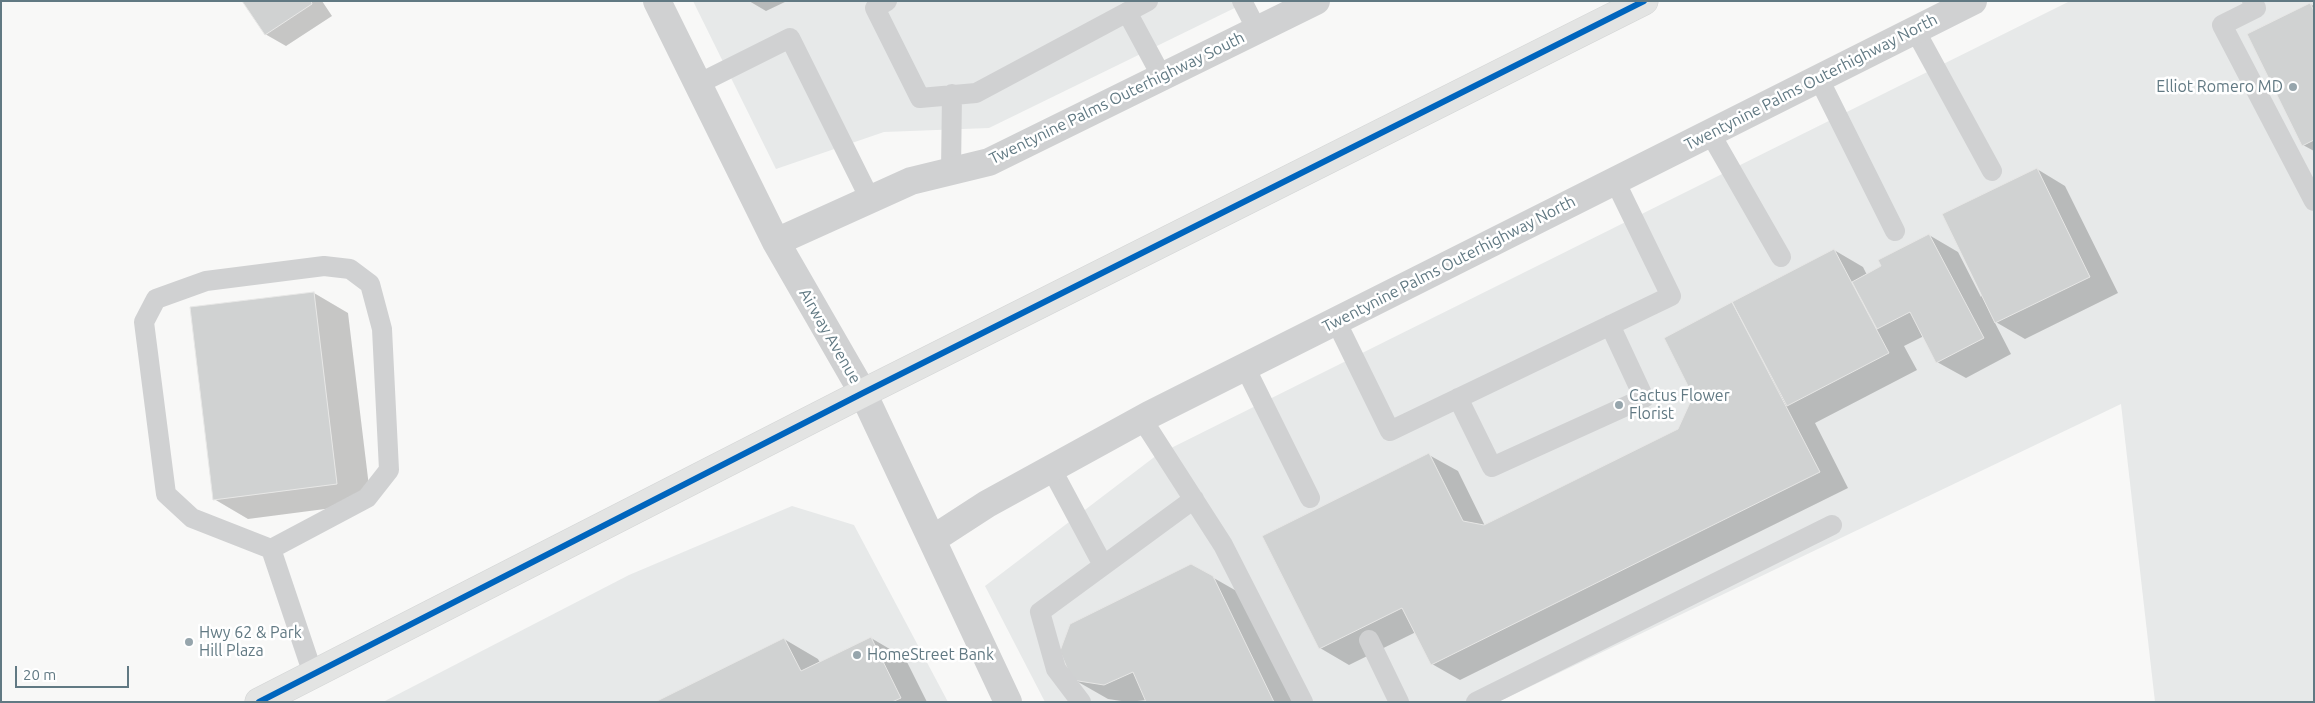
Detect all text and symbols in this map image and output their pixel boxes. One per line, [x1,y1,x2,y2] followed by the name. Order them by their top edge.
[1681,10,1941,154] street label: Twentynine Palms Outerhighway North
[986,28,1248,168] street label: Twentynine Palms Outerhighway South
[2156,77,2283,97] place label: Elliot Romero MD
[2287,81,2299,93] marker: Elliot Romero MD
[1319,192,1579,336] street label: Twentynine Palms Outerhighway North
[795,285,865,387] street label: Airway Avenue
[1629,386,1730,424] place label: Cactus Flower Florist
[1613,399,1625,411] marker: Cactus Flower Florist
[199,623,302,661] place label: Hwy 62 & Park Hill Plaza
[183,636,195,648] marker: Hwy 62 & Park Hill Plaza
[867,645,994,665] place label: HomeStreet Bank
[851,649,863,661] marker: HomeStreet Bank
[18,656,131,688] scale bar
[23,666,56,683] text: 20 m

